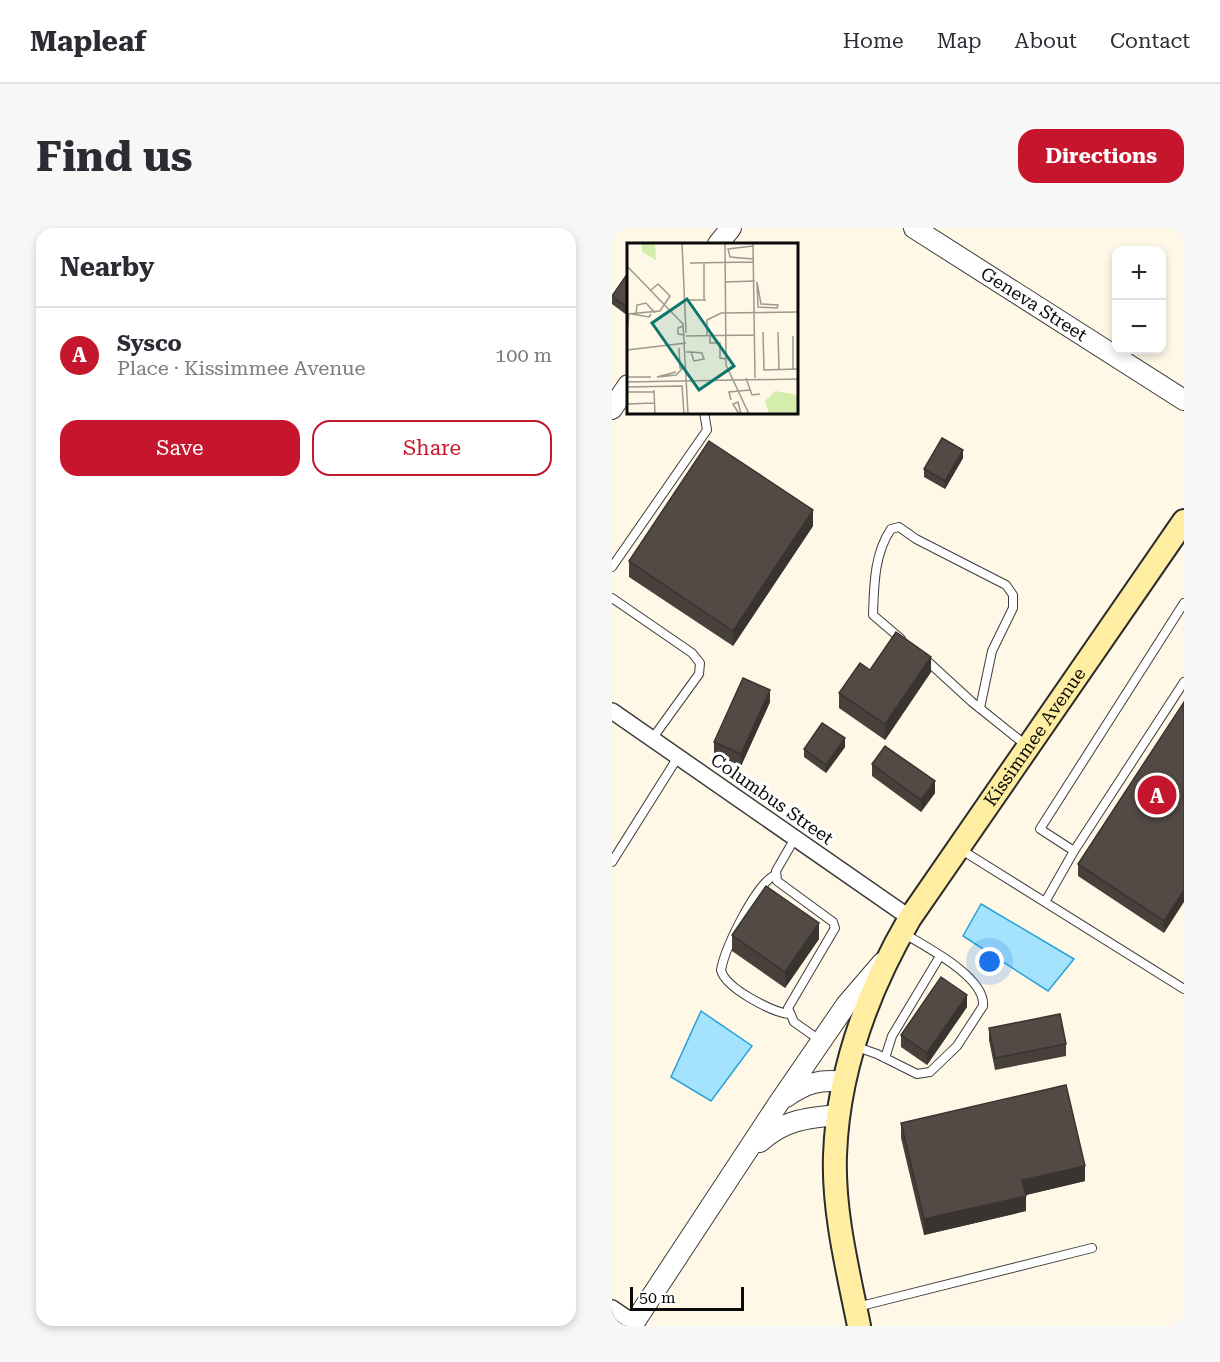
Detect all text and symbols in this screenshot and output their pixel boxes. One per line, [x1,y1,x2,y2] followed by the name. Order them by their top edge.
[30,25,146,58] text: Mapleaf
[843,29,904,53] text: Home
[937,29,982,53] text: Map
[1015,29,1077,53] text: About
[1110,29,1190,53] text: Contact
[1018,129,1184,183] button: Directions
[36,132,193,181] text: Find us
[627,243,798,414] inset map
[1112,246,1166,354] map controls
[1112,246,1166,300] button: +
[60,252,154,282] text: Nearby
[977,262,1091,346] street label: Geneva Street
[1112,300,1166,354] button: −
[117,331,182,356] text: Sysco
[72,343,87,367] text: A
[495,343,552,367] text: 100 m
[117,356,366,380] text: Place · Kissimmee Avenue
[60,420,300,476] button: Save
[312,420,552,476] button: Share
[979,663,1090,810] street label: Kissimmee Avenue
[707,749,838,849] street label: Columbus Street
[1138,772,1176,818] pin: A
[975,947,1004,976] your location
[630,1284,744,1312] scale bar
[639,1288,676,1307] text: 50 m

